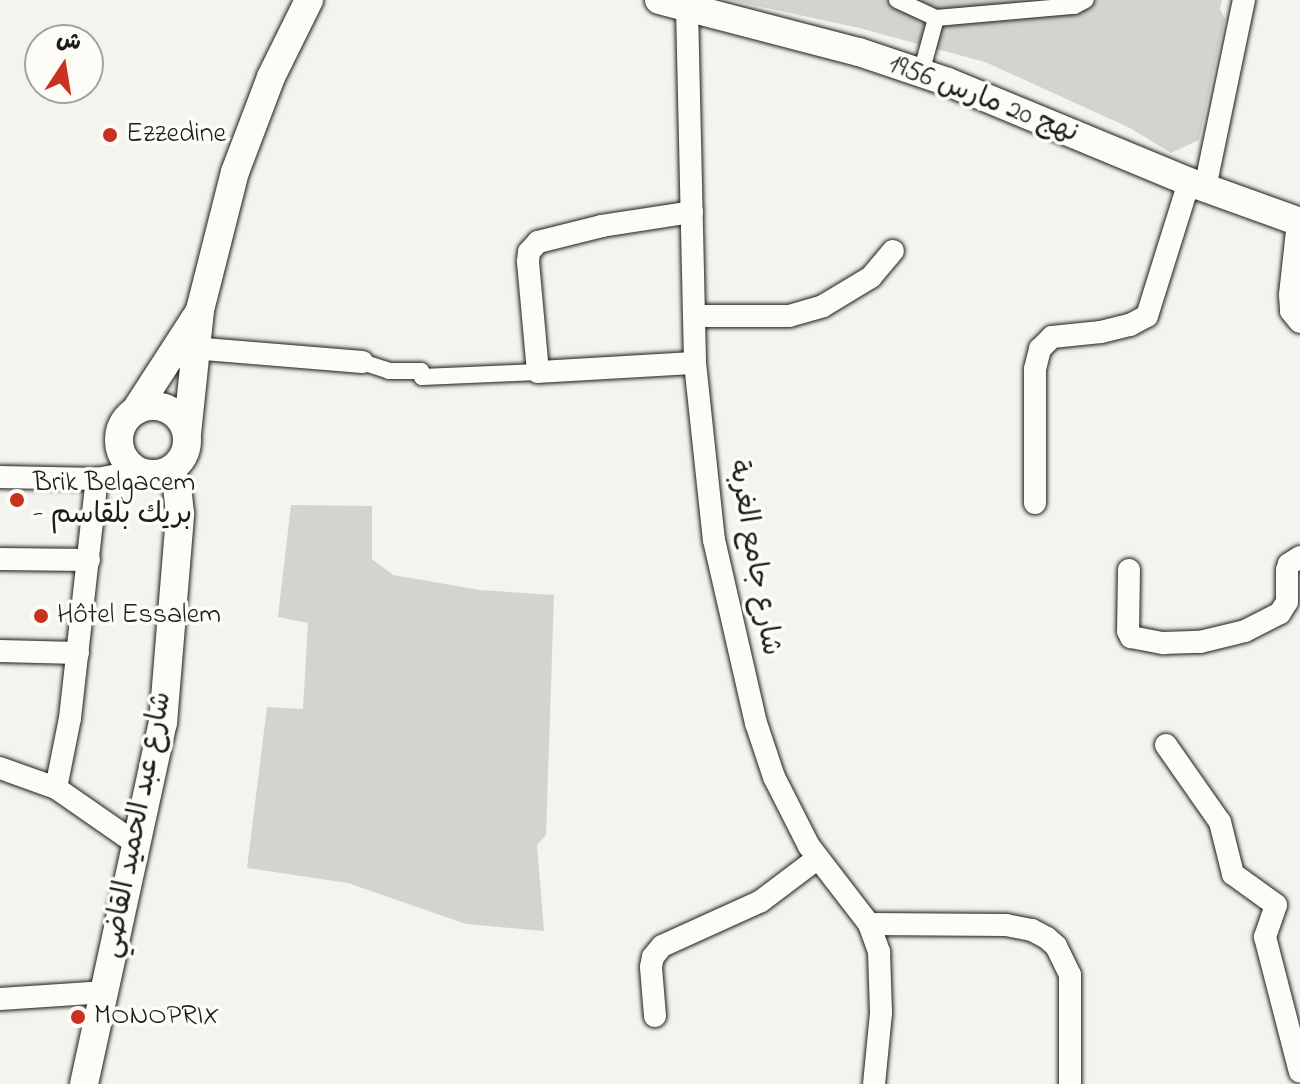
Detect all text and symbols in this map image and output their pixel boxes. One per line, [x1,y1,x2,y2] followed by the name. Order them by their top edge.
[24,24,104,104] north arrow
[53,24,84,61] text: ش
[883,48,1083,152] street label: نهج 20 مارس 1956
[126,118,226,152] place label: Ezzedine
[101,126,119,144] marker: Ezzedine
[719,458,787,658] street label: شارع جامع الغربة
[33,467,195,533] place label: Brik Belgacem - بريك بلقاسم
[8,491,26,509] marker: Brik Belgacem - بريك بلقاسم
[57,599,221,633] place label: Hôtel Essalem
[32,607,50,625] marker: Hôtel Essalem
[96,689,180,961] street label: شارع عبد الحميد القاضي
[94,1000,219,1034] place label: MONOPRIX
[69,1008,87,1026] marker: MONOPRIX

